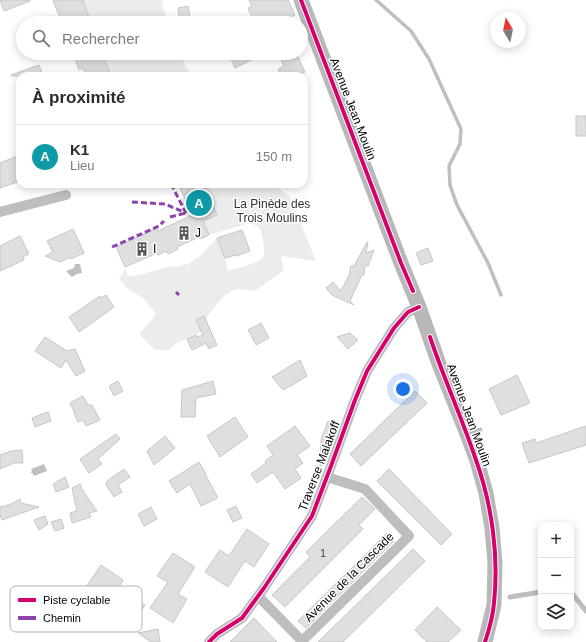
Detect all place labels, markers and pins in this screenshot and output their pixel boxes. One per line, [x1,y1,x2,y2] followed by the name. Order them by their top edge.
[186,188,212,218] pin: A
[176,225,192,241] building icon: J
[195,226,201,240] place label: J
[134,241,150,257] building icon: I
[153,242,156,256] place label: I

